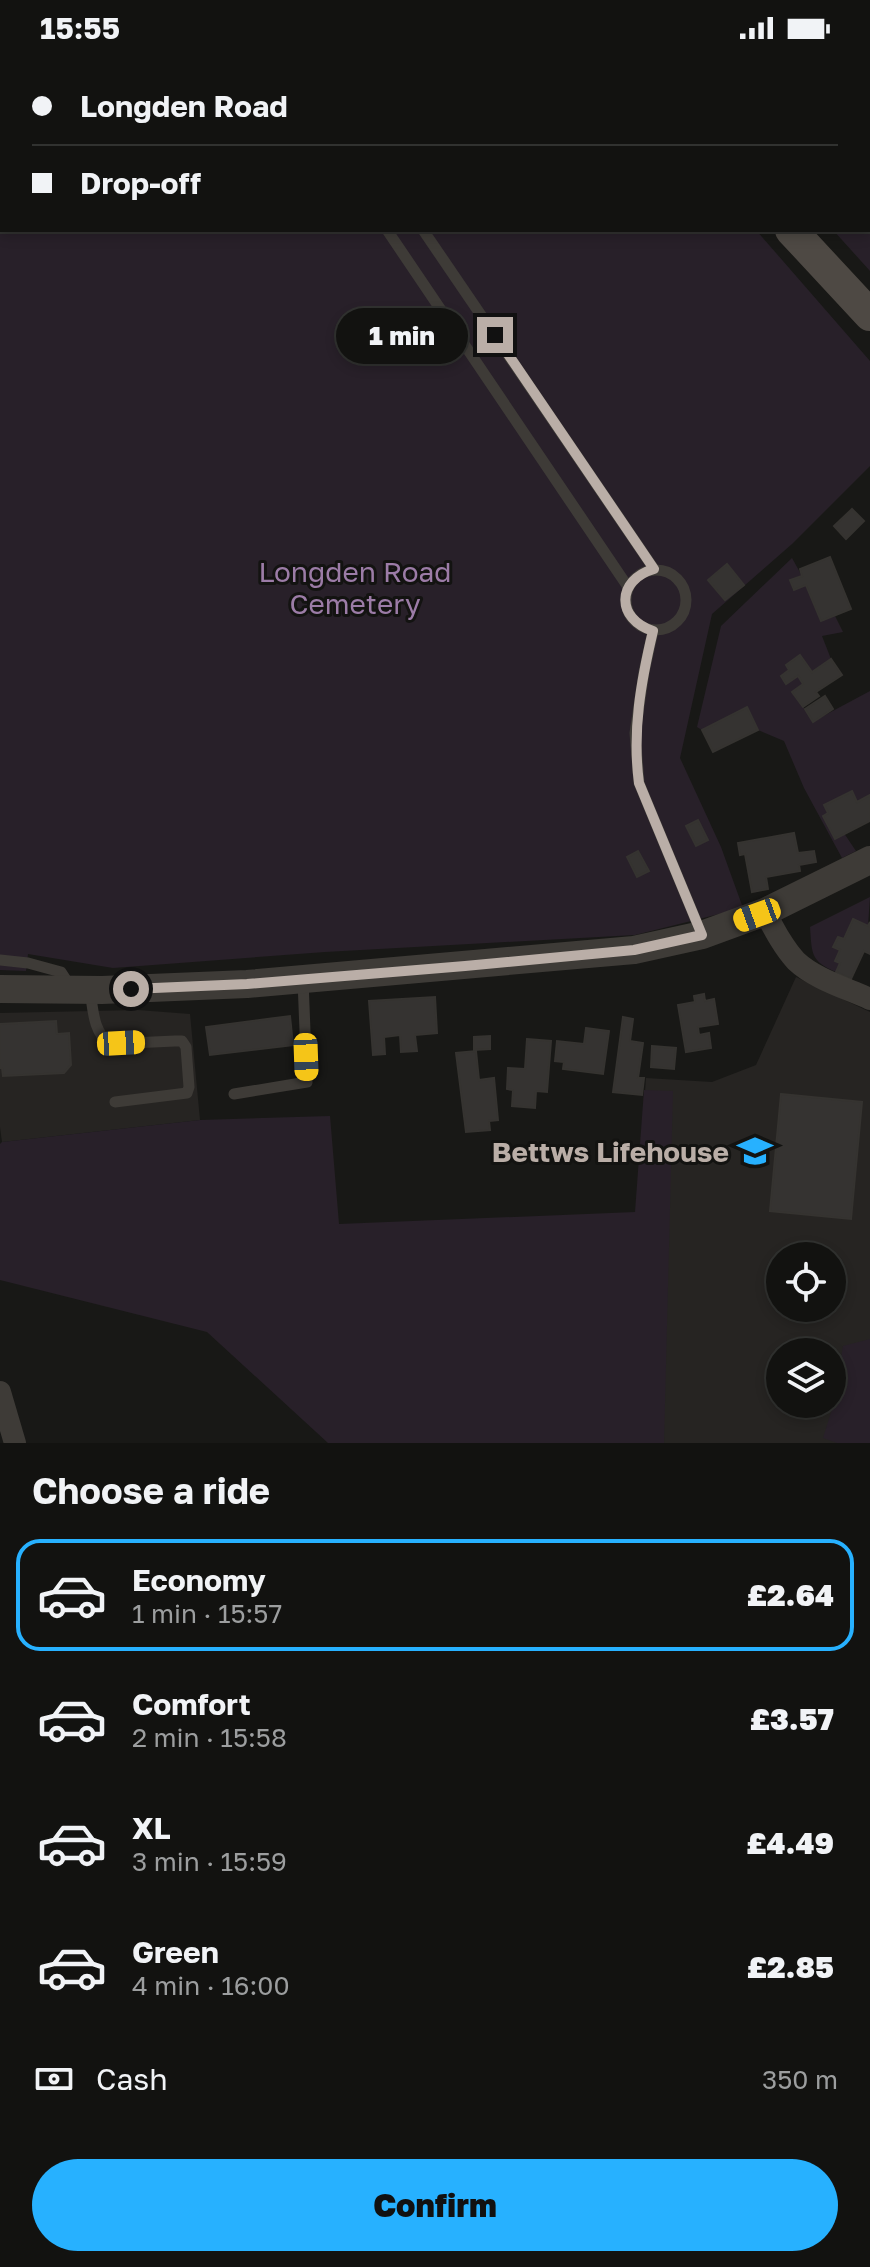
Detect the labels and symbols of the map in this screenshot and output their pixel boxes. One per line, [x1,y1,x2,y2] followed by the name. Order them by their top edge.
[335,307,467,363] callout: 1 min
[477,317,513,353] route end
[258,555,452,620] park label: Longden Road Cemetery
[730,896,784,934] car
[113,971,149,1007] route start
[96,1030,146,1056] car
[293,1033,319,1081] car
[736,1132,774,1170] school or university icon: Bettws Lifehouse
[492,1135,729,1168] place label: Bettws Lifehouse

